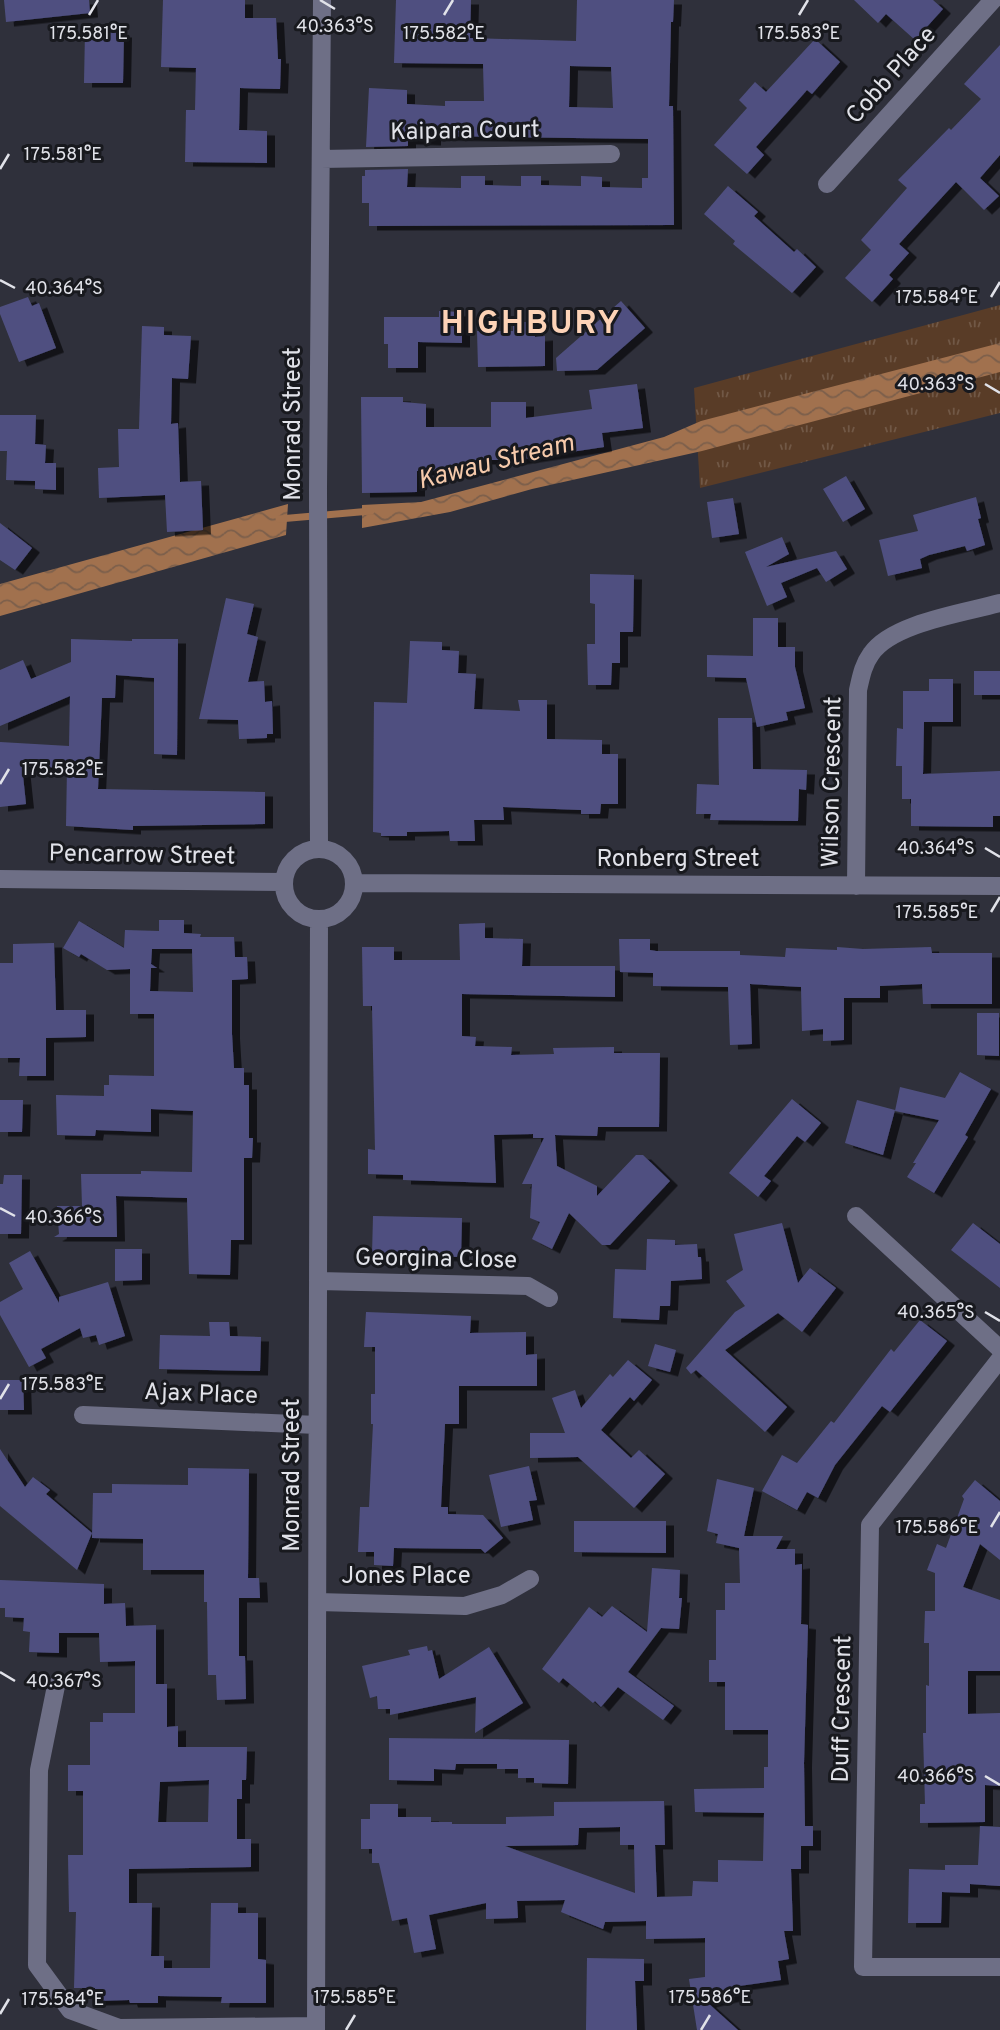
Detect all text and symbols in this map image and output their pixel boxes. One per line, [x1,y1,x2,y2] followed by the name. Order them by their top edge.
[296,16,374,39] text: 40.363°S
[840,21,944,131] street label: Cobb Place
[50,23,128,46] text: 175.581°E
[403,23,485,46] text: 175.582°E
[758,23,840,46] text: 175.583°E
[390,116,540,148] street label: Kaipara Court
[24,144,102,167] text: 175.581°E
[25,278,103,301] text: 40.364°S
[896,287,978,310] text: 175.584°E
[441,305,621,345] district label: HIGHBURY
[279,347,309,501] street label: Monrad Street
[897,374,975,397] text: 40.363°S
[414,427,578,498] water label: Kawau Stream
[817,696,849,868] street label: Wilson Crescent
[22,759,104,782] text: 175.582°E
[897,838,975,861] text: 40.364°S
[48,839,236,873] street label: Pencarrow Street
[596,845,760,875] street label: Ronberg Street
[896,902,978,925] text: 175.585°E
[25,1207,103,1230] text: 40.366°S
[355,1244,517,1276] street label: Georgina Close
[897,1302,975,1325] text: 40.365°S
[22,1374,104,1397] text: 175.583°E
[144,1378,258,1412] street label: Ajax Place
[278,1398,308,1552] street label: Monrad Street
[896,1517,978,1540] text: 175.586°E
[341,1562,471,1592] street label: Jones Place
[827,1635,859,1783] street label: Duff Crescent
[26,1671,102,1694] text: 40.367°S
[897,1766,975,1789] text: 40.366°S
[314,1987,396,2010] text: 175.585°E
[669,1987,751,2010] text: 175.586°E
[22,1989,104,2012] text: 175.584°E

